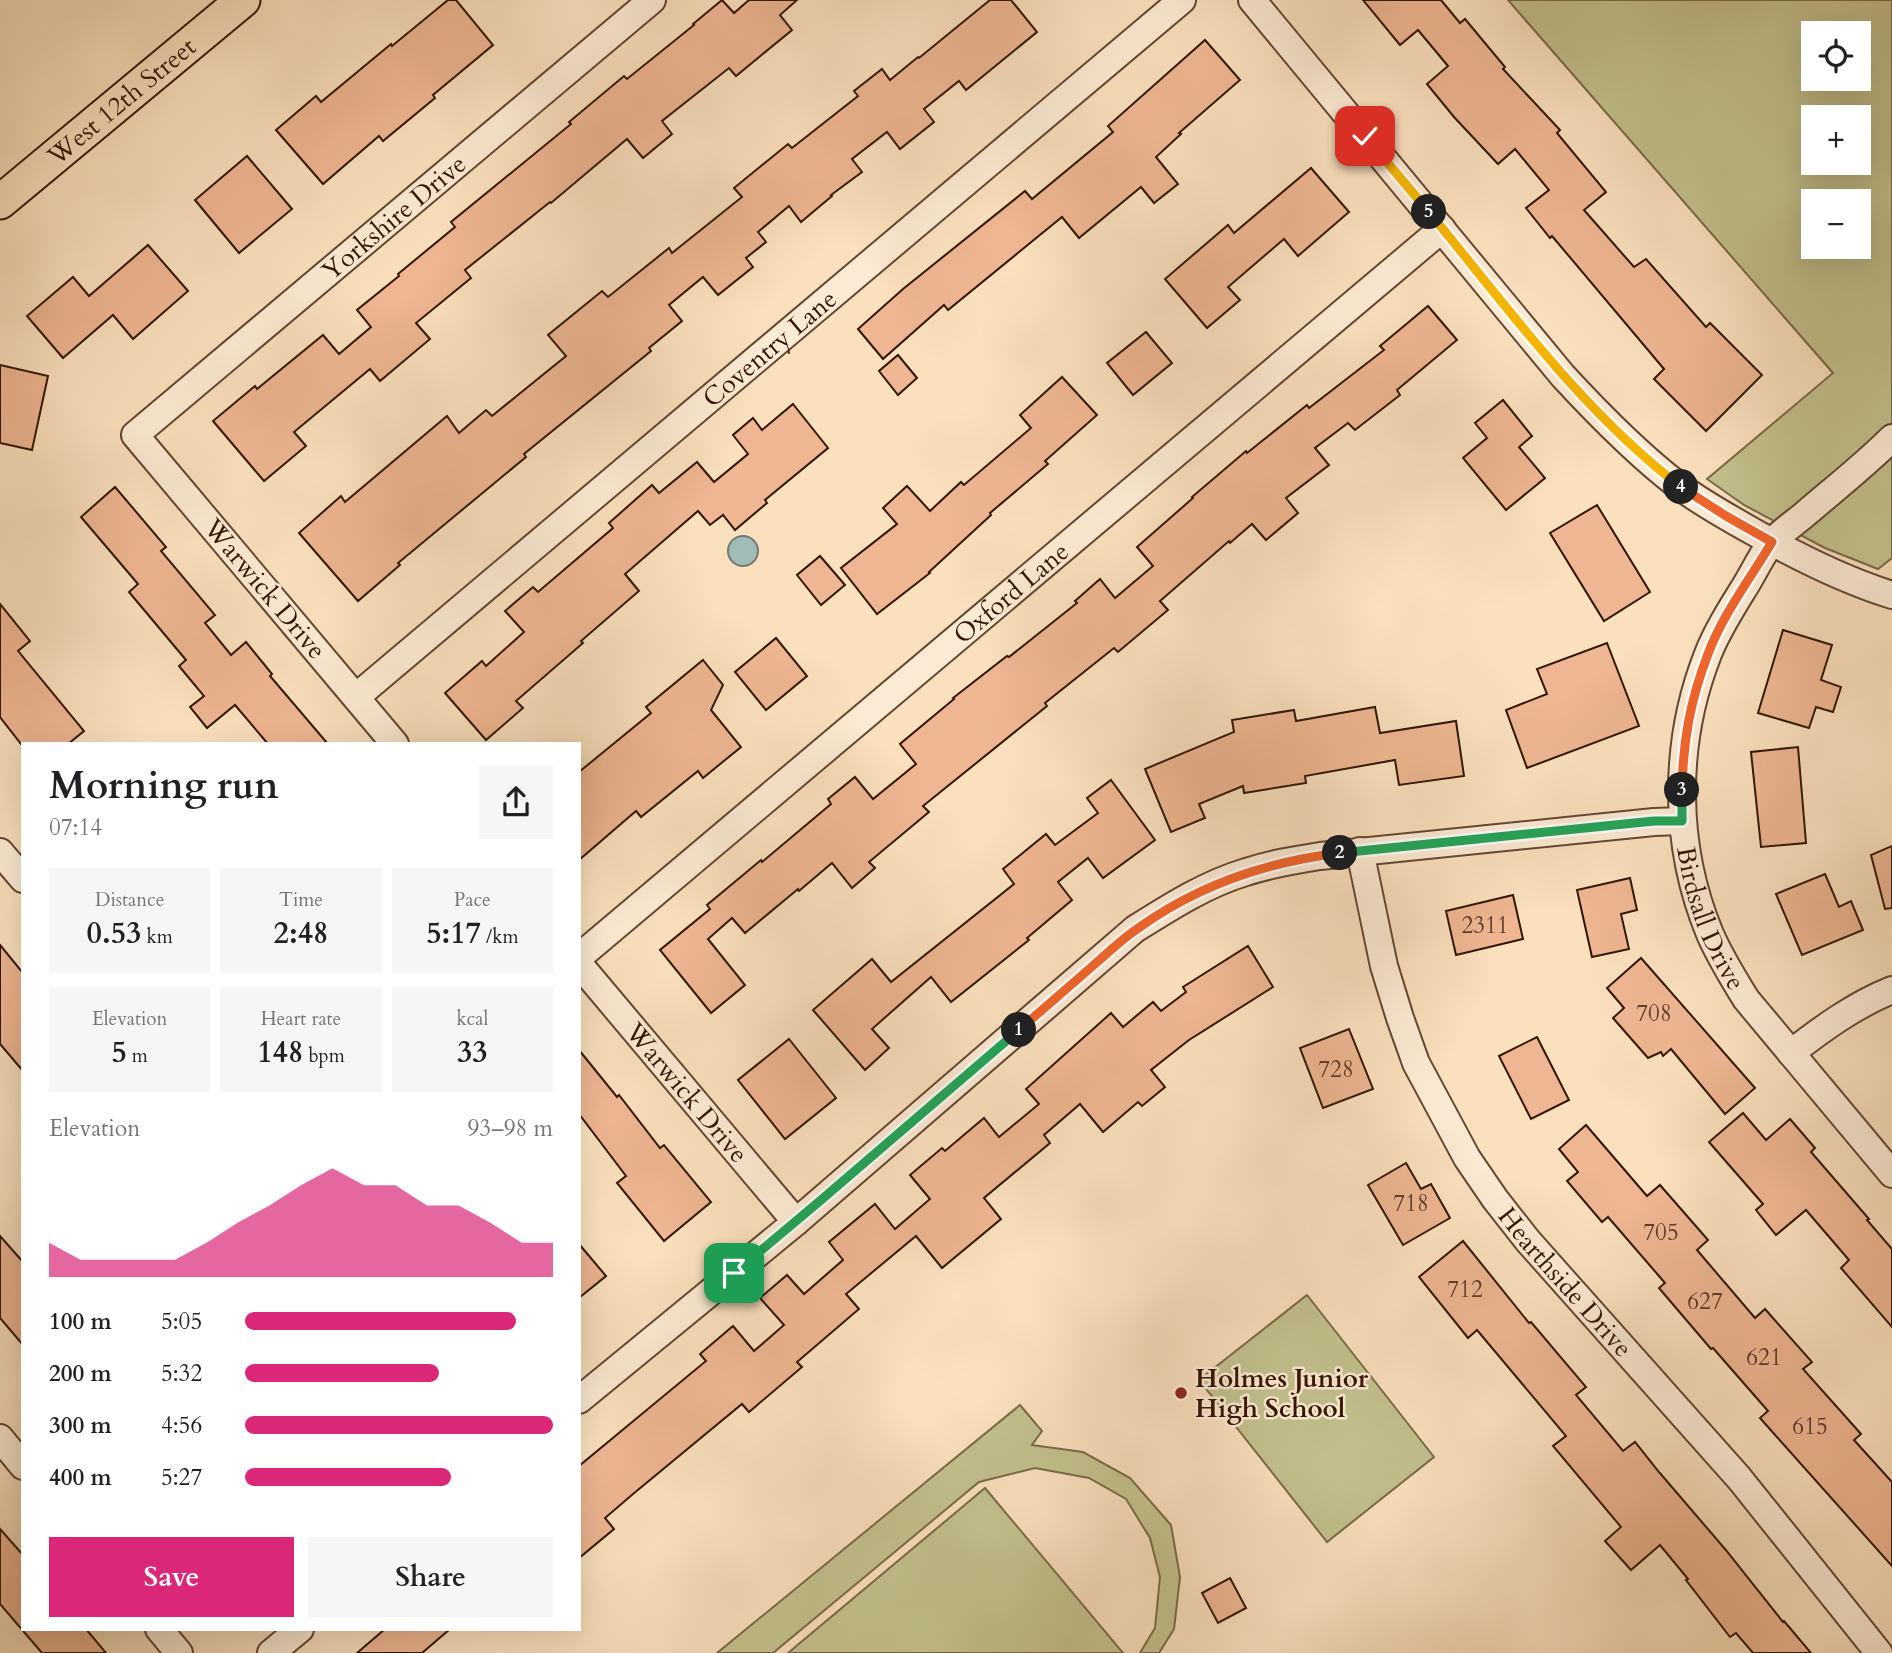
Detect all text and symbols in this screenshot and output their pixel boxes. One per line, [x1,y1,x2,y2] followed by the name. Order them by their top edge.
[1801,21,1871,259] map controls
[1801,21,1871,91] button: locate
[39,29,203,174] street label: West 12th Street
[1801,105,1871,175] button: +
[1335,106,1395,166] pin
[1346,117,1384,155] icon: check
[314,146,473,288] street label: Yorkshire Drive
[1801,189,1871,259] button: −
[1412,194,1446,230] pin: 5
[1424,198,1433,224] text: 5
[695,281,844,415] street label: Coventry Lane
[1664,470,1698,504] pin: 4
[1676,473,1685,499] text: 4
[195,511,334,667] street label: Warwick Drive
[946,534,1076,652] street label: Oxford Lane
[49,760,279,812] text: Morning run
[479,765,553,839] button: share
[1664,772,1700,808] pin: 3
[1677,776,1686,802] text: 3
[49,812,102,843] text: 07:14
[1322,836,1358,870] pin: 2
[1335,839,1344,865] text: 2
[1669,844,1754,996] street label: Birdsall Drive
[95,887,164,913] text: Distance
[279,887,323,913] text: Time
[454,887,491,913] text: Pace
[1461,910,1509,941] house number: 2311
[87,913,141,954] text: 0.53
[274,913,328,954] text: 2:48
[426,913,481,954] text: 5:17
[141,924,173,950] text: km
[481,924,518,950] text: /km
[1636,998,1672,1029] house number: 708
[92,1006,167,1032] text: Elevation
[261,1006,341,1032] text: Heart rate
[456,1006,488,1032] text: kcal
[1002,1012,1036,1048] pin: 1
[617,1014,756,1170] street label: Warwick Drive
[1014,1016,1023,1042] text: 1
[111,1032,127,1073] text: 5
[257,1032,303,1073] text: 148
[457,1032,488,1073] text: 33
[127,1043,148,1069] text: m
[303,1043,345,1069] text: bpm
[1318,1054,1354,1085] house number: 728
[49,1113,140,1144] text: Elevation
[468,1113,553,1144] text: 93–98 m
[1393,1188,1429,1219] house number: 718
[1490,1200,1641,1364] street label: Hearthside Drive
[1643,1217,1679,1248] house number: 705
[704,1243,764,1303] pin
[715,1254,753,1292] icon: arrive
[1447,1274,1483,1305] house number: 712
[1687,1286,1723,1317] house number: 627
[49,1306,112,1337] text: 100 m
[161,1306,202,1337] text: 5:05
[1746,1342,1782,1373] house number: 621
[49,1358,112,1389] text: 200 m
[161,1358,202,1389] text: 5:32
[1195,1361,1369,1426] place label: Holmes Junior High School
[1173,1385,1189,1401] marker: Holmes Junior High School
[49,1410,112,1441] text: 300 m
[161,1410,202,1441] text: 4:56
[1792,1411,1828,1442] house number: 615
[49,1462,112,1493] text: 400 m
[161,1462,202,1493] text: 5:27
[49,1537,294,1617] button: Save
[308,1537,553,1617] button: Share

